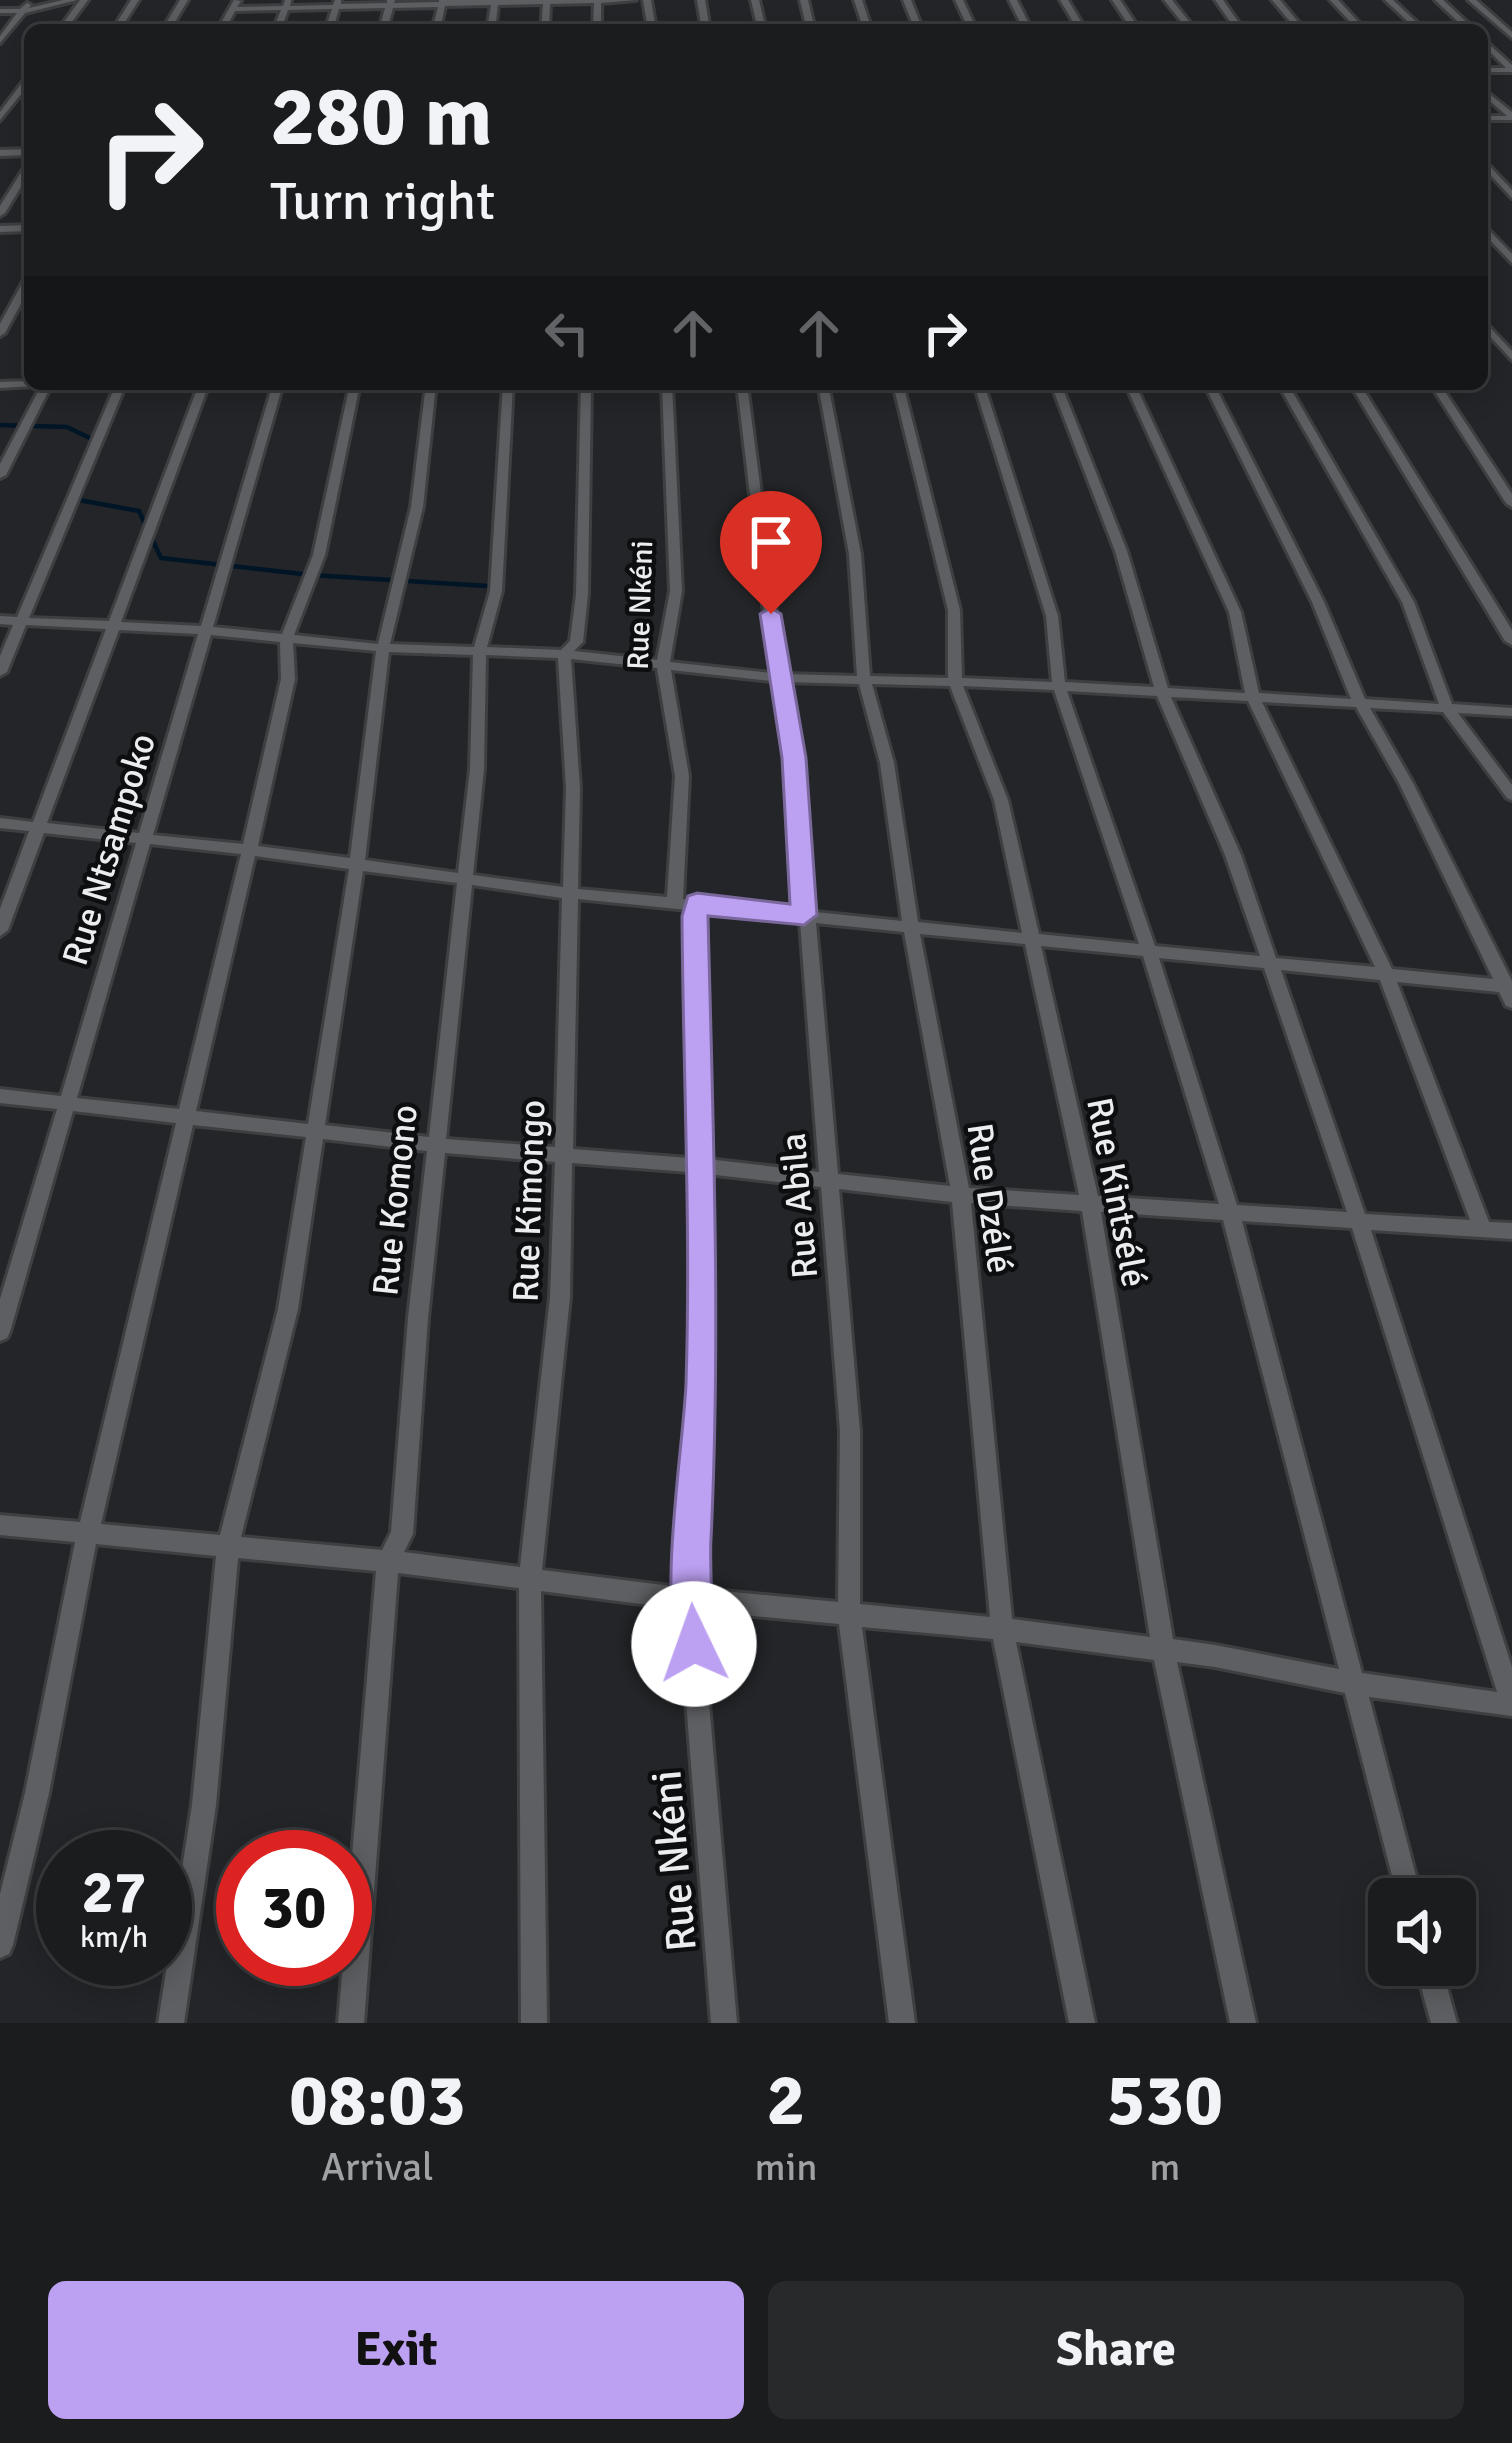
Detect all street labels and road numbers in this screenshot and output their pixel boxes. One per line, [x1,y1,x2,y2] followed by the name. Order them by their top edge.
[620,540,661,670] street label: Rue Nkéni
[53,728,166,971] street label: Rue Ntsampoko
[1076,1094,1157,1291] street label: Rue Kintsélé
[503,1099,556,1303] street label: Rue Kimongo
[363,1102,428,1298] street label: Rue Komono
[957,1120,1022,1276] street label: Rue Dzélé
[771,1131,828,1281] street label: Rue Abila
[641,1768,708,1954] street label: Rue Nkéni

